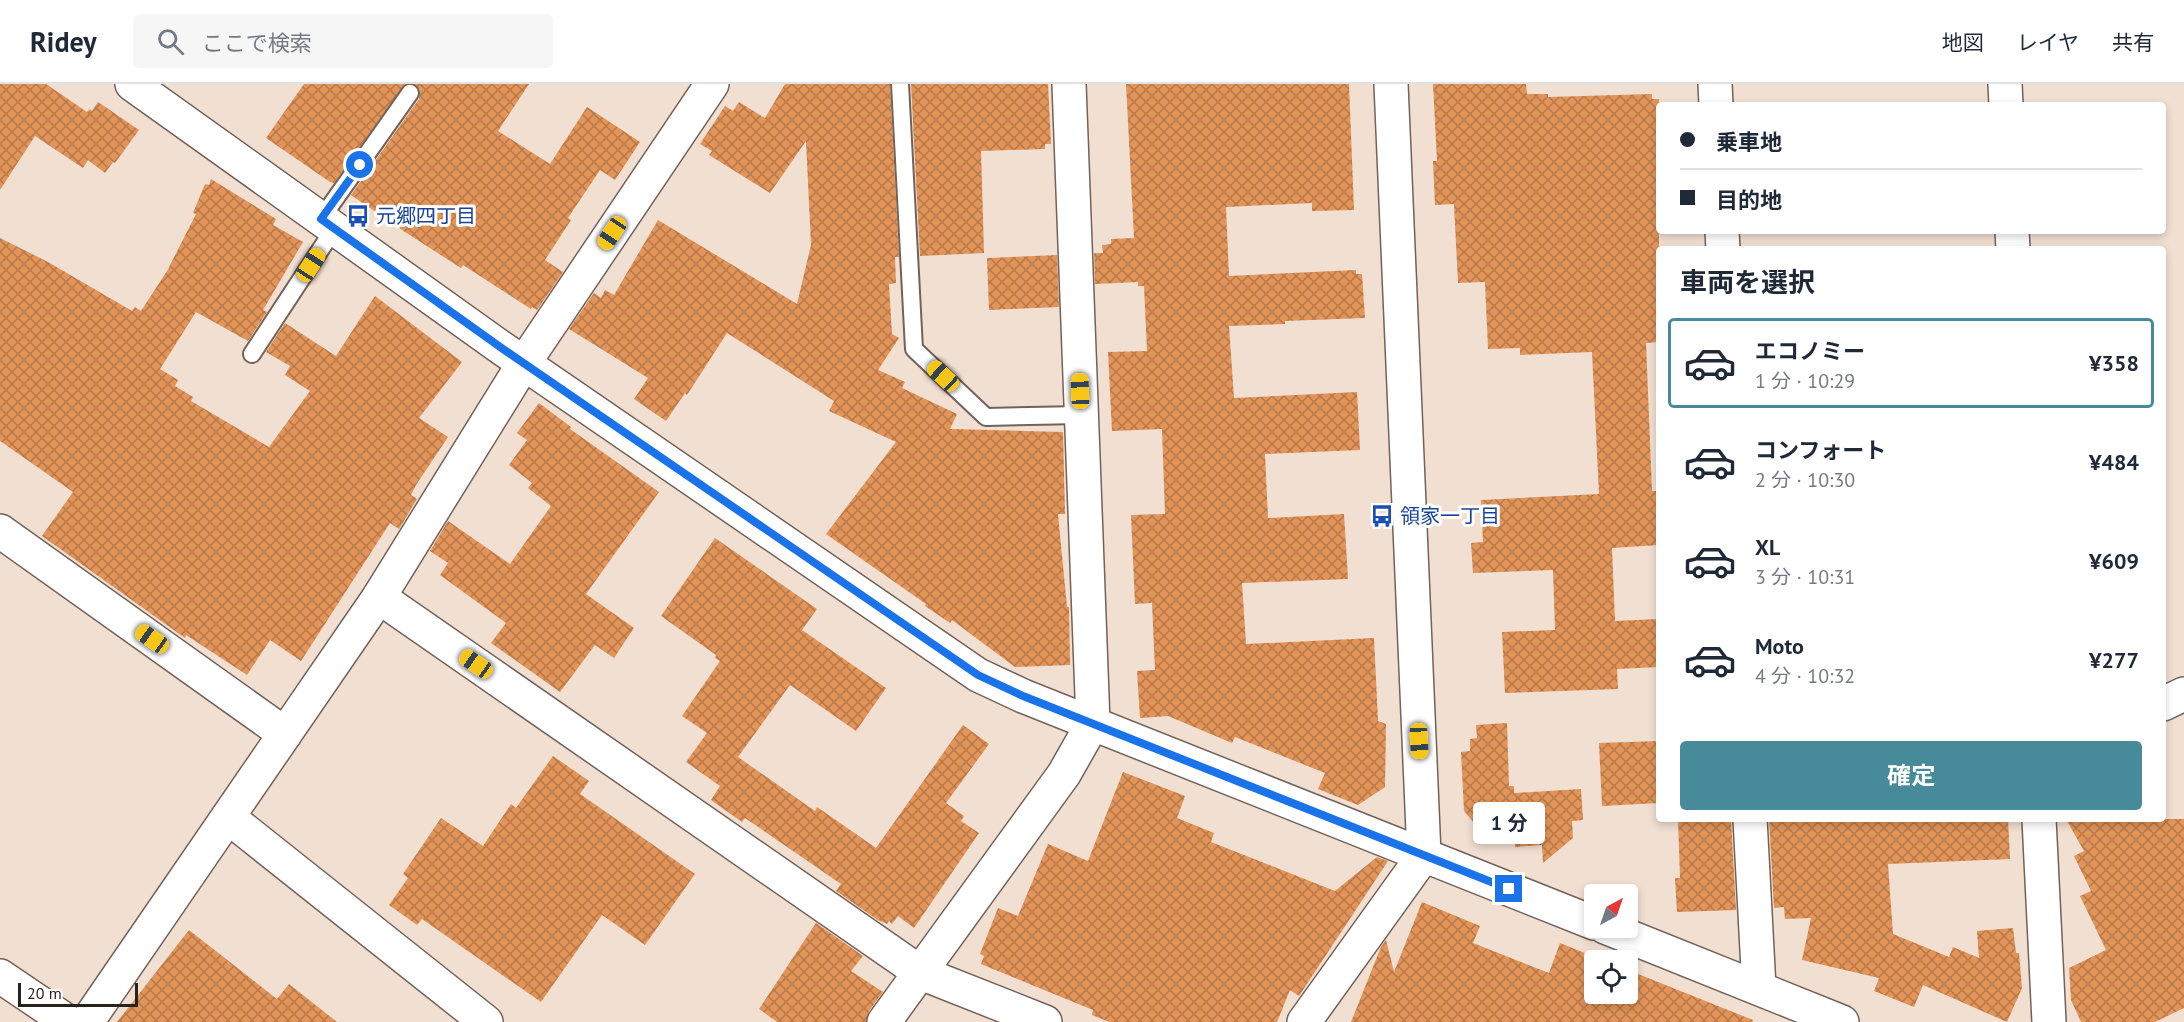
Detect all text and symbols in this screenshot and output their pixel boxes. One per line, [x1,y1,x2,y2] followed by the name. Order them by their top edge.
[133,14,553,68] search box
[30,23,97,60] text: Ridey
[154,25,187,58] icon: search
[202,29,312,57] text: ここで検索
[1942,29,1984,56] text: 地図
[2017,29,2079,56] text: レイヤ
[2112,29,2154,56] text: 共有
[1716,128,1782,156] text: 乗車地
[346,151,373,178] route start
[1716,186,1782,214] text: 目的地
[345,203,371,229] bus stop icon: 元郷四丁目
[376,203,476,229] place label: 元郷四丁目
[594,213,630,253] car
[294,245,328,285] car
[1680,265,1815,299] text: 車両を選択
[1683,336,1737,390] icon: car
[1755,337,1865,365] text: エコノミー
[2089,349,2139,377] text: ¥358
[924,357,962,395] car
[1755,368,1855,394] text: 1 分 · 10:29
[1070,373,1090,409] car
[1683,435,1737,489] icon: car
[1755,436,1886,464] text: コンフォート
[2089,448,2139,476] text: ¥484
[1755,467,1855,493] text: 2 分 · 10:30
[1369,503,1395,529] bus stop icon: 領家一丁目
[1400,503,1500,529] place label: 領家一丁目
[1755,533,1780,561] text: XL
[1683,534,1737,588] icon: car
[2089,547,2139,575] text: ¥609
[1755,564,1855,590] text: 3 分 · 10:31
[132,621,172,657] car
[1755,632,1804,660] text: Moto
[1683,633,1737,687] icon: car
[456,646,496,682] car
[2089,646,2139,674] text: ¥277
[1755,663,1855,689] text: 4 分 · 10:32
[1409,723,1429,759] car
[1680,741,2142,810] button: 確定
[1473,802,1545,844] callout: 1 分
[1491,810,1527,836] text: 1 分
[1495,875,1522,902] route end
[1584,884,1638,938] north arrow
[1584,884,1638,1004] map controls
[1584,950,1638,1004] button: locate
[18,980,138,1008] scale bar
[27,983,62,1003] text: 20 m

